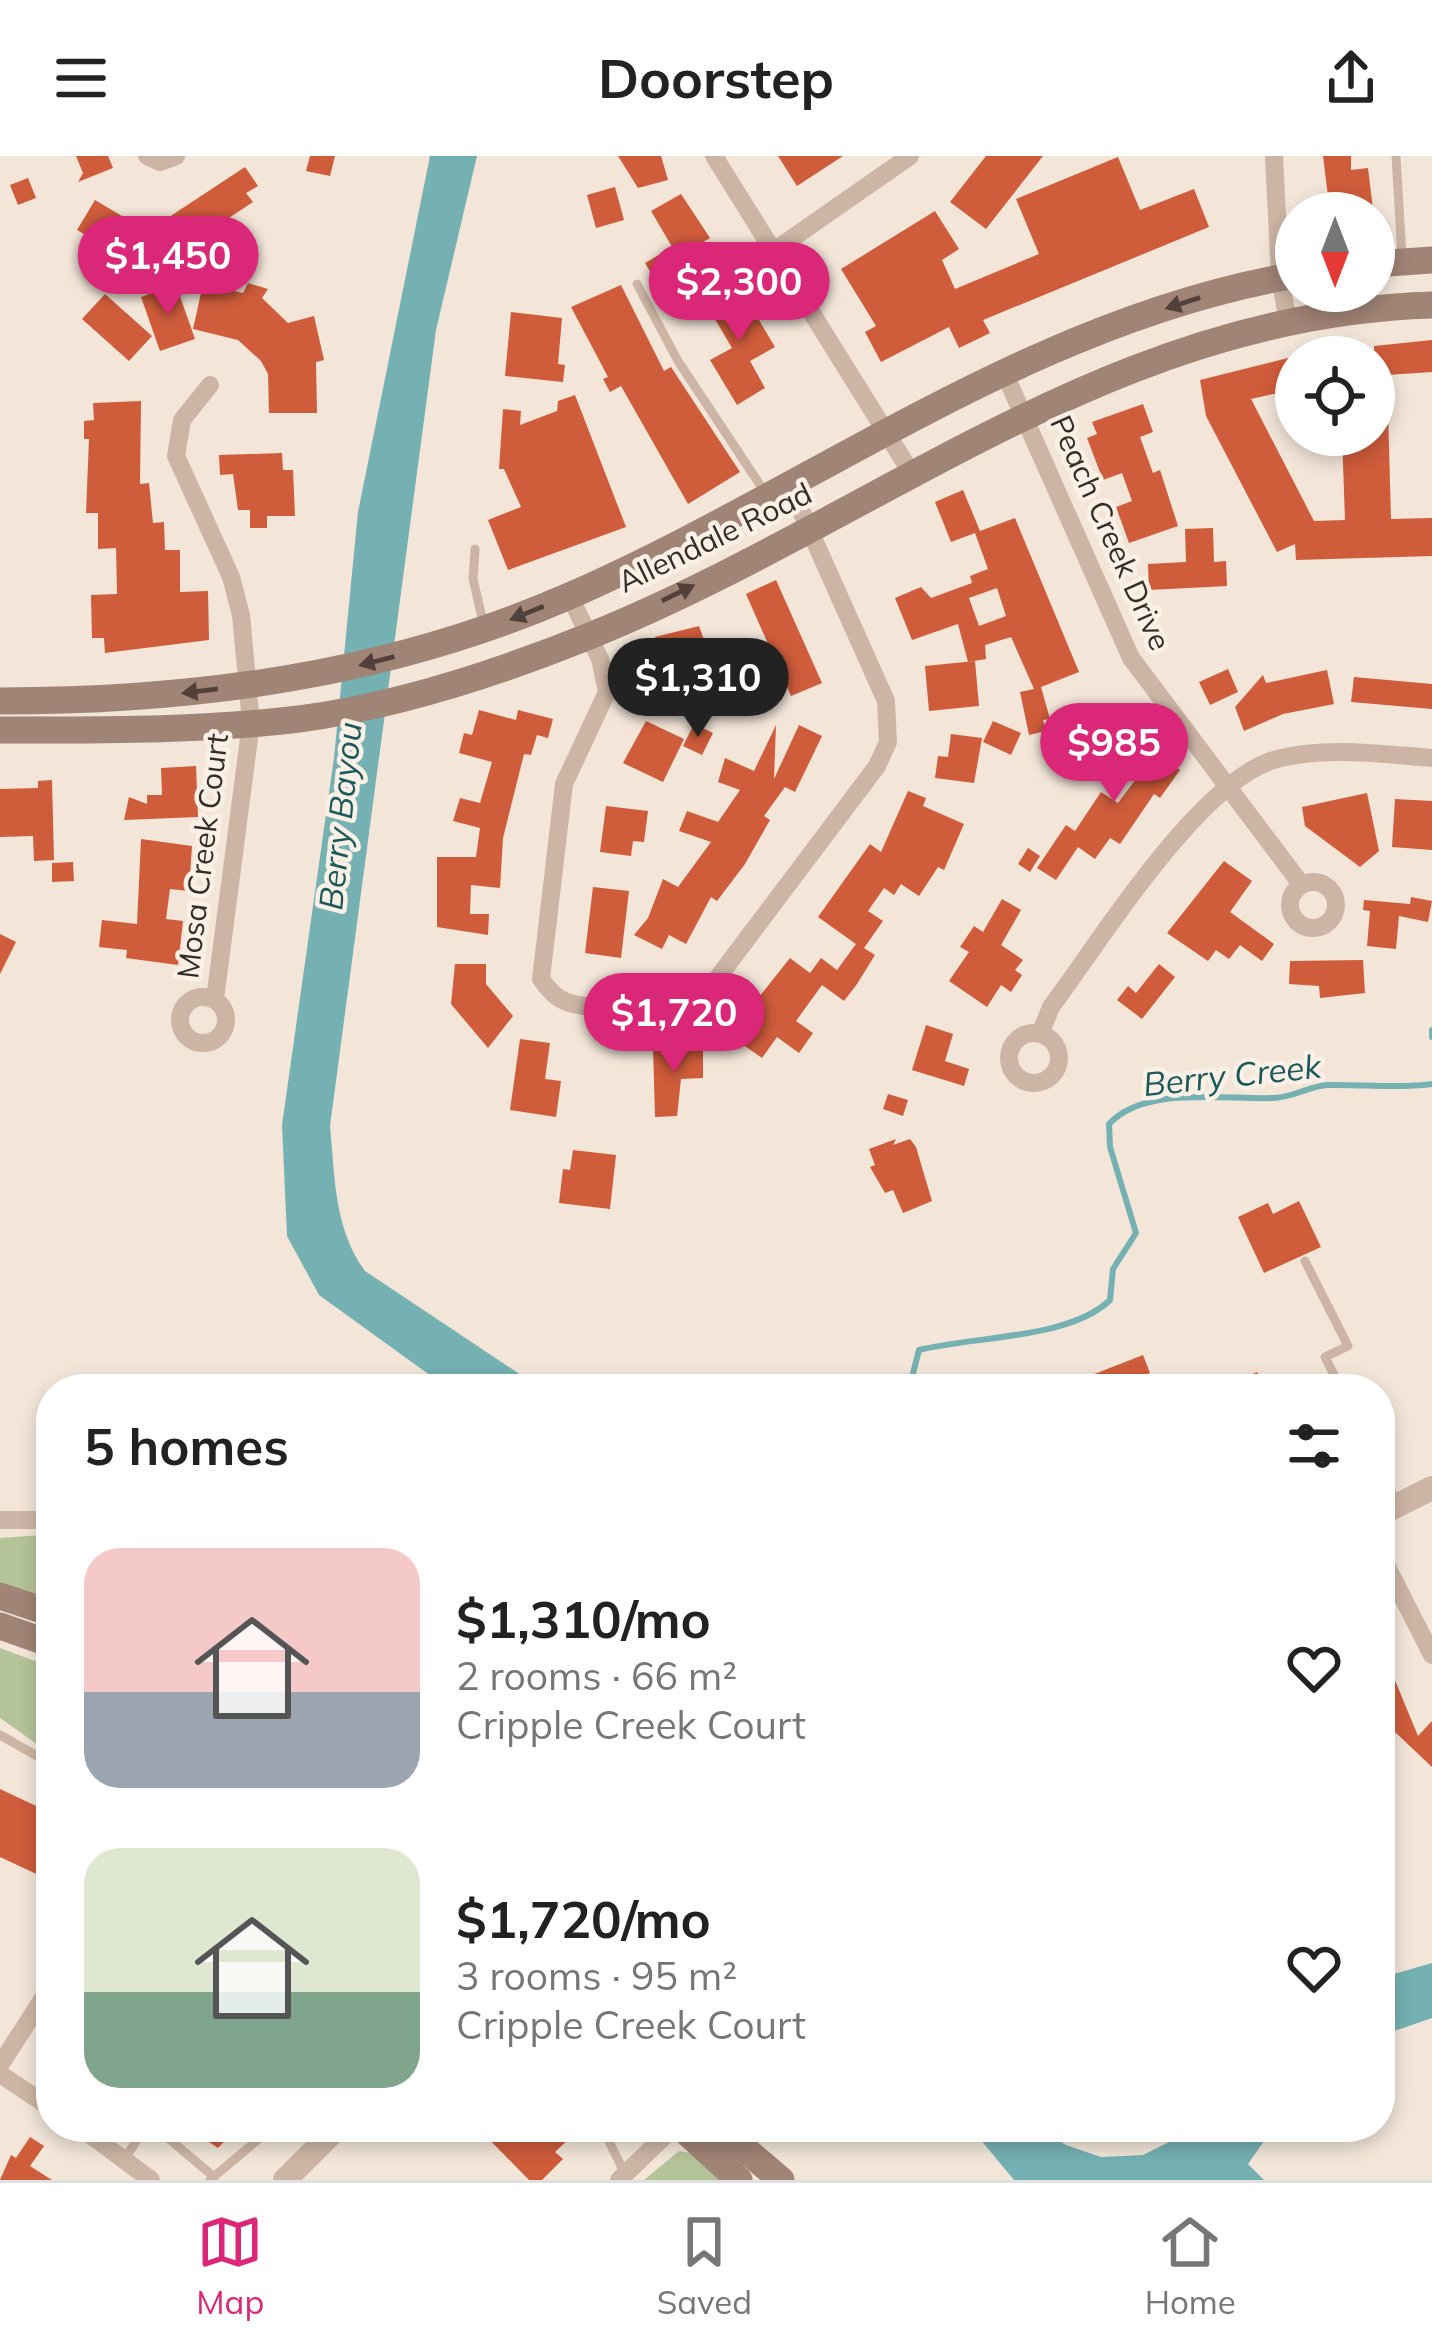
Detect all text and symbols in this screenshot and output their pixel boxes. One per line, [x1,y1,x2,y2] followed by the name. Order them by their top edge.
[598,44,834,112] text: Doorstep
[48,45,114,111] icon: menu
[1318,45,1384,111] icon: share
[1275,192,1395,312] north arrow
[1275,192,1395,456] map controls
[70,216,266,318] pin: $1,450
[105,230,231,279] text: $1,450
[641,242,837,344] pin: $2,300
[676,256,802,305] text: $2,300
[1164,295,1201,314] one-way arrow
[1275,336,1395,456] button: locate
[1042,409,1180,656] street label: Peach Creek Drive
[611,474,818,600] street label: Allendale Road
[661,583,696,603] one-way arrow
[509,604,545,623] one-way arrow
[600,638,796,740] pin: $1,310
[358,652,395,671] one-way arrow
[635,652,761,701] text: $1,310
[181,681,218,700] one-way arrow
[1043,703,1185,805] pin: $985
[1067,717,1161,766] text: $985
[309,720,370,912] water label: Berry Bayou
[168,731,236,981] street label: Mosa Creek Court
[576,973,772,1075] pin: $1,720
[611,987,737,1036] text: $1,720
[1141,1045,1324,1104] water label: Berry Creek
[1281,1413,1347,1479] icon: filters
[84,1414,289,1478] text: 5 homes
[456,1587,711,1651] text: $1,310/mo
[180,1596,324,1740] icon: home
[1281,1635,1347,1701] icon: heart
[456,1651,737,1700] text: 2 rooms · 66 m²
[456,1700,806,1749] text: Cripple Creek Court
[456,1887,711,1951] text: $1,720/mo
[180,1896,324,2040] icon: home
[1281,1935,1347,2001] icon: heart
[456,1951,737,2000] text: 3 rooms · 95 m²
[456,2000,806,2049] text: Cripple Creek Court
[196,2209,264,2322] tab: Map
[657,2209,752,2322] tab: Saved
[1145,2209,1236,2322] tab: Home

